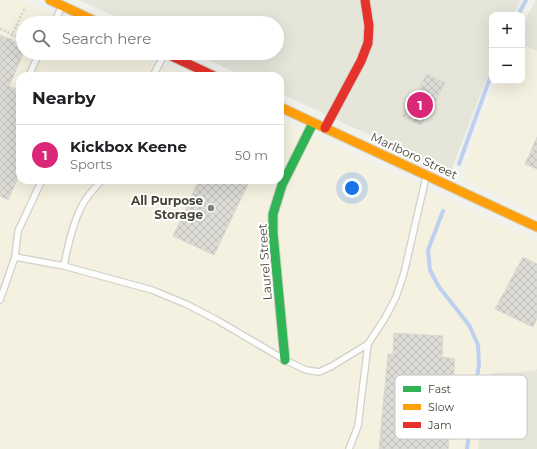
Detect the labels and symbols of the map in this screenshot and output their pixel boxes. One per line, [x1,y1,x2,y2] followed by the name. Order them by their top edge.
[407,90,433,120] pin: 1
[369,129,460,182] street label: Marlboro Street
[342,178,362,198] your location
[130,193,203,222] place label: All Purpose Storage
[206,203,216,213] marker: All Purpose Storage
[254,223,275,301] street label: Laurel Street
[395,375,527,439] legend
[428,382,452,396] text: Fast
[428,400,454,414] text: Slow
[427,418,452,432] text: Jam

